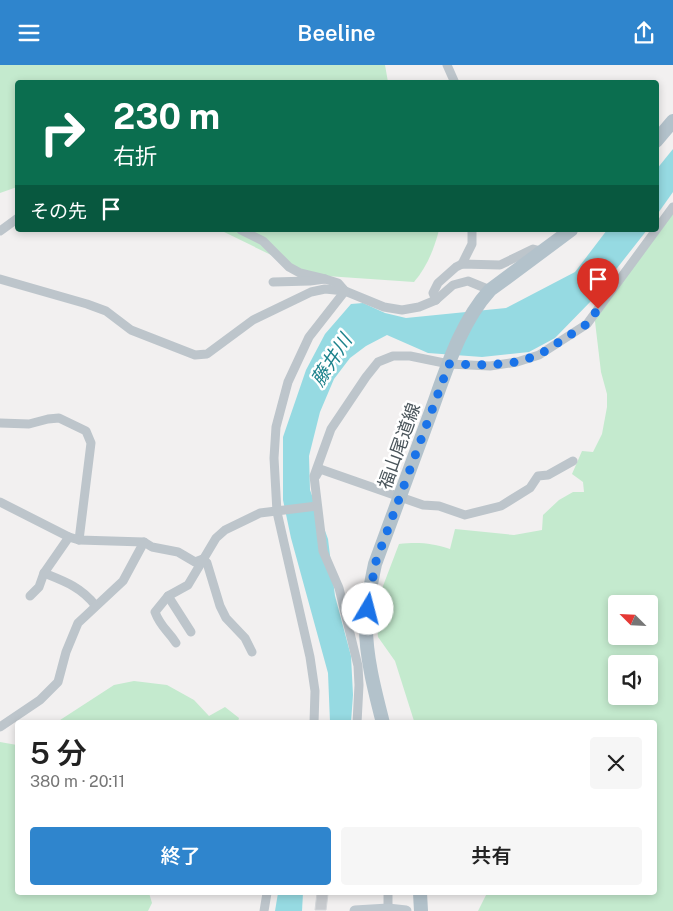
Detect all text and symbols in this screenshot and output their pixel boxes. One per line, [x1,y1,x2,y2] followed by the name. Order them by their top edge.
[15,19,43,47] icon: menu
[630,19,658,47] icon: share
[297,20,376,46] text: Beeline
[113,96,220,137] text: 230 m
[30,100,95,165] icon: right
[113,143,157,169] text: 右折
[97,195,125,223] icon: arrive
[30,200,87,222] text: その先
[577,258,619,309] pin
[584,265,612,293] icon: arrive
[306,328,357,390] water label: 藤井川
[374,400,424,492] street label: 福山尾道線
[341,582,393,634] position arrow
[608,595,658,645] north arrow
[608,595,658,705] map controls
[608,655,658,705] button: sound
[30,735,87,771] text: 5 分
[590,737,642,789] button: close
[30,772,125,791] text: 380 m · 20:11
[30,827,331,885] button: 終了
[341,827,642,885] button: 共有

